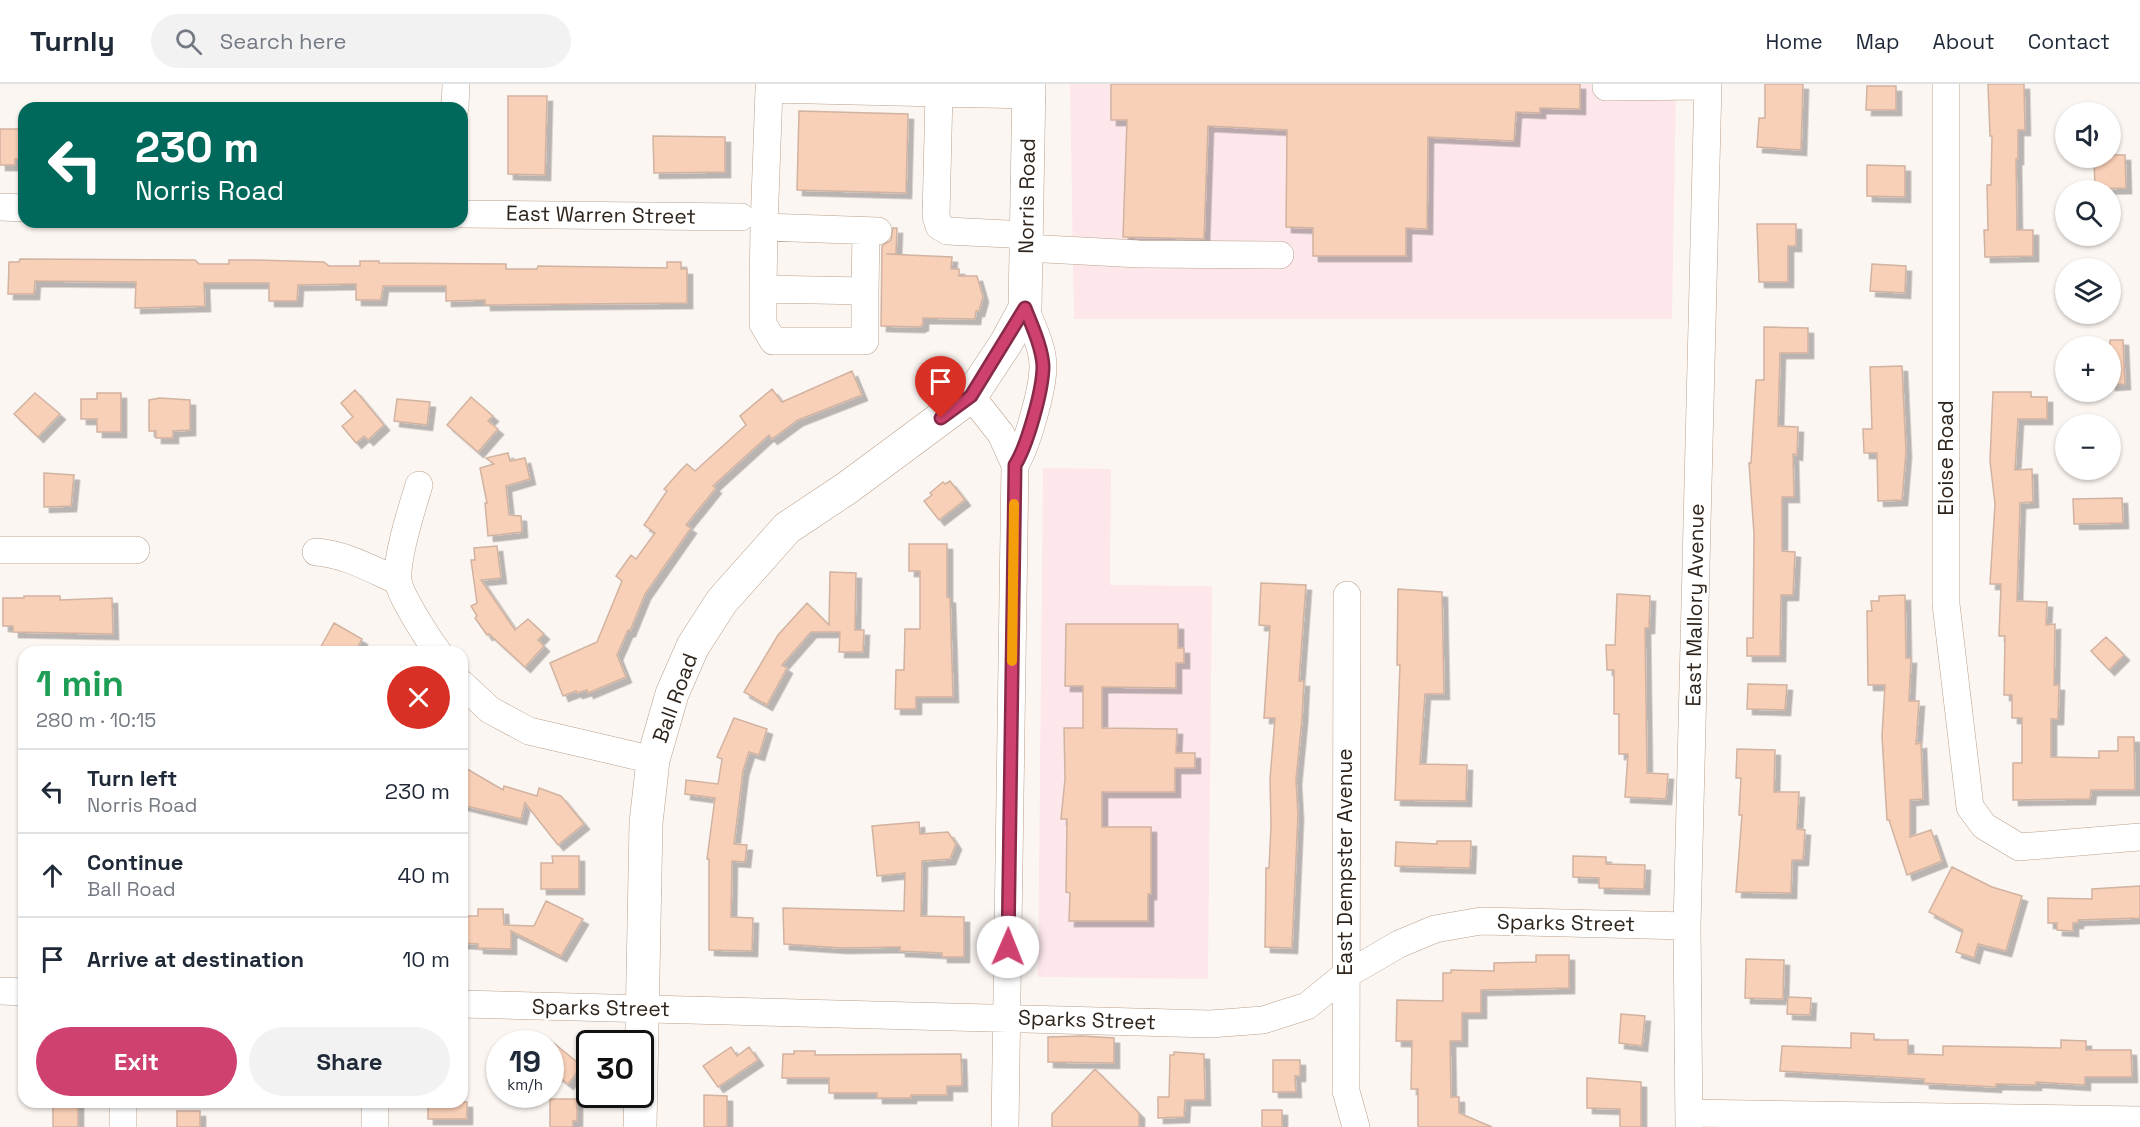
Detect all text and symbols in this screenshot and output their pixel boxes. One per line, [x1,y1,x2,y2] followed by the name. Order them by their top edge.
[151,14,571,68] search box
[30,23,115,59] text: Turnly
[172,25,205,58] icon: search
[220,27,347,55] text: Search here
[1765,28,1823,55] text: Home
[1856,28,1900,55] text: Map
[1933,28,1995,55] text: About
[2028,28,2110,55] text: Contact
[2055,102,2121,480] map controls
[2055,102,2121,168] button: sound
[135,121,259,174] text: 230 m
[36,126,114,204] icon: left
[1012,138,1041,254] street label: Norris Road
[135,173,284,208] text: Norris Road
[2055,180,2121,246] button: search
[506,199,696,230] street label: East Warren Street
[2055,258,2121,324] button: layers
[2055,336,2121,402] button: +
[915,356,966,418] pin
[924,365,957,398] icon: arrive
[1932,400,1959,516] street label: Eloise Road
[2055,414,2121,480] button: −
[1679,503,1710,707] street label: East Mallory Avenue
[646,649,703,746] street label: Ball Road
[36,661,124,707] text: 1 min
[387,666,450,729] button: close
[36,707,156,733] text: 280 m · 10:15
[1331,748,1358,976] street label: East Dempster Avenue
[87,764,177,792] text: Turn left
[36,775,69,808] icon: left
[385,777,450,805] text: 230 m
[87,792,197,818] text: Norris Road
[87,848,183,876] text: Continue
[36,859,69,892] icon: ahead
[398,861,450,889] text: 40 m
[87,876,176,902] text: Ball Road
[1497,908,1635,937] street label: Sparks Street
[976,915,1040,979] position arrow
[36,943,69,976] icon: arrive
[87,945,304,973] text: Arrive at destination
[402,945,450,973] text: 10 m
[532,993,670,1022] street label: Sparks Street
[1018,1004,1156,1035] street label: Sparks Street
[36,1027,237,1096] button: Exit
[249,1027,450,1096] button: Share
[576,1030,654,1108] speed limit sign: 30
[509,1042,541,1081] text: 19
[507,1075,543,1094] text: km/h

